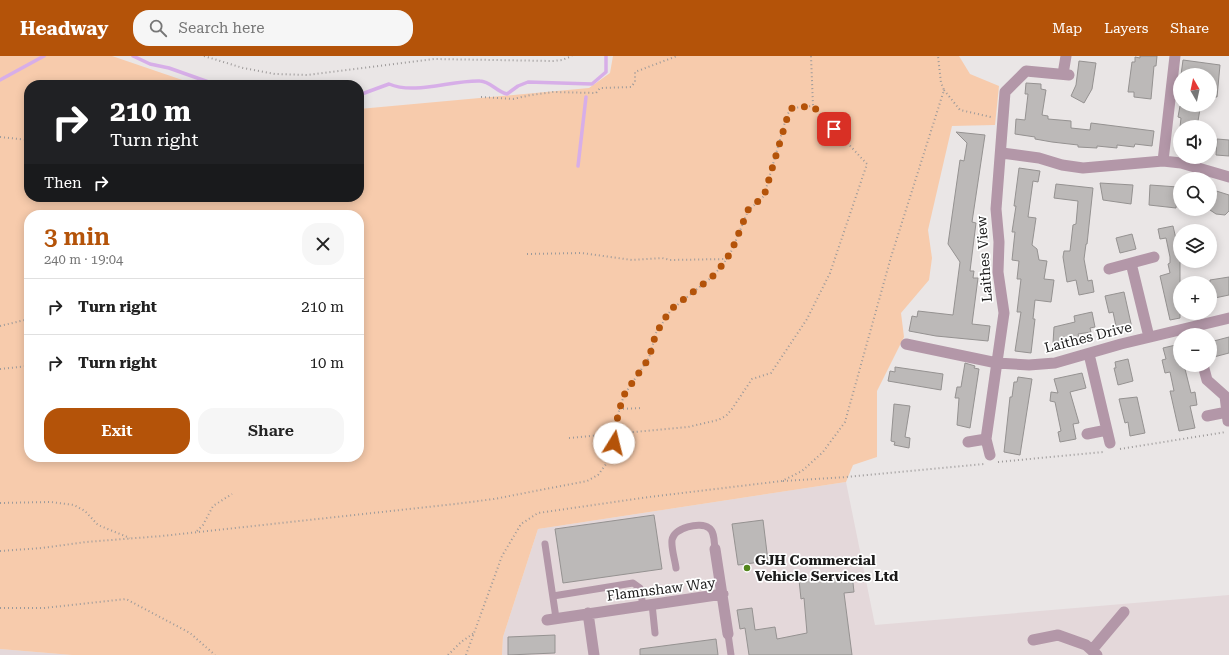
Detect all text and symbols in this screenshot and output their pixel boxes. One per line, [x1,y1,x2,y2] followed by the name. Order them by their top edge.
[133,10,413,46] search box
[20,17,109,40] text: Headway
[147,17,169,39] icon: search
[179,19,264,37] text: Search here
[1052,20,1082,36] text: Map
[1104,20,1148,36] text: Layers
[1170,20,1209,36] text: Share
[1173,68,1217,112] north arrow
[1173,68,1217,372] map controls
[110,95,191,128] text: 210 m
[44,96,96,148] icon: right
[817,112,851,146] pin
[823,118,845,140] icon: arrive
[1173,120,1217,164] button: sound
[110,129,198,150] text: Turn right
[90,172,112,194] icon: right
[1173,172,1217,216] button: search
[44,174,82,192] text: Then
[973,215,995,303] street label: Laithes View
[44,223,110,251] text: 3 min
[302,223,344,265] button: close
[1173,224,1217,268] button: layers
[44,252,123,267] text: 240 m · 19:04
[1173,276,1217,320] button: +
[44,296,66,318] icon: right
[78,298,157,316] text: Turn right
[301,298,344,316] text: 210 m
[1043,318,1134,356] street label: Laithes Drive
[1173,328,1217,372] button: −
[44,352,66,374] icon: right
[78,354,157,372] text: Turn right
[310,354,344,372] text: 10 m
[44,408,190,454] button: Exit
[198,408,344,454] button: Share
[593,422,635,464] position arrow
[755,552,899,584] place label: GJH Commercial Vehicle Services Ltd
[742,563,752,573] marker: GJH Commercial Vehicle Services Ltd
[606,574,717,604] street label: Flamnshaw Way

